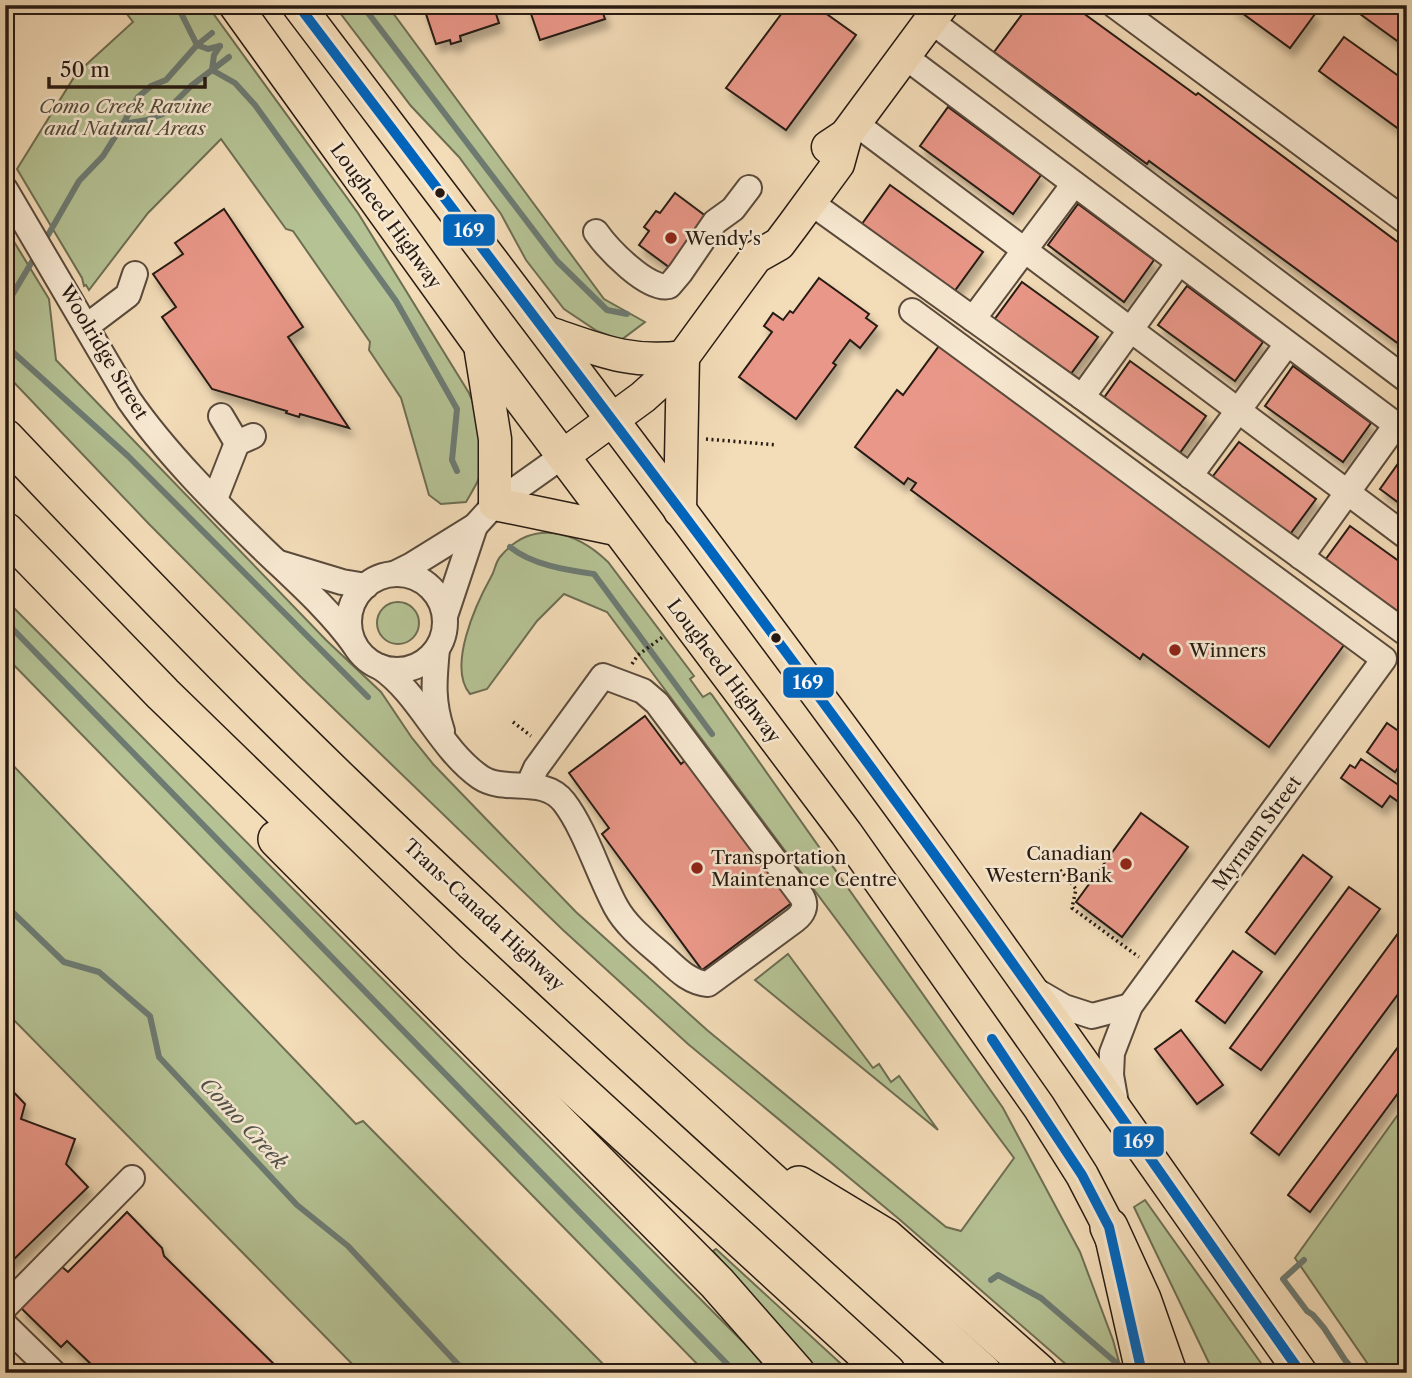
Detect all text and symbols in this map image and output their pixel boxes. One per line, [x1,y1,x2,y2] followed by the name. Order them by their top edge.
[49,46,205,90] scale bar
[60,57,110,82] text: 50 m
[39,95,212,140] park label: Como Creek Ravine and Natural Areas
[325,139,447,294] street label: Lougheed Highway
[433,186,447,200] unlabelled marker
[442,213,496,247] line badge: 169
[453,219,485,242] text: 169
[684,227,761,250] place label: Wendy's
[663,230,679,246] marker: Wendy's
[54,280,153,424] street label: Woolridge Street
[662,594,786,748] street label: Lougheed Highway
[769,631,783,645] unlabelled marker
[1188,639,1266,662] place label: Winners
[1167,642,1183,658] marker: Winners
[782,666,835,699] line badge: 169
[792,671,824,694] text: 169
[1208,771,1306,895] street label: Myrnam Street
[399,834,570,996] street label: Trans-Canada Highway
[985,842,1113,887] place label: Canadian Western Bank
[711,846,897,891] place label: Transportation Maintenance Centre
[1118,856,1134,872] marker: Canadian Western Bank
[689,860,705,876] marker: Transportation Maintenance Centre
[195,1072,293,1174] water label: Como Creek
[1112,1125,1165,1158] line badge: 169
[1123,1130,1155,1153] text: 169

